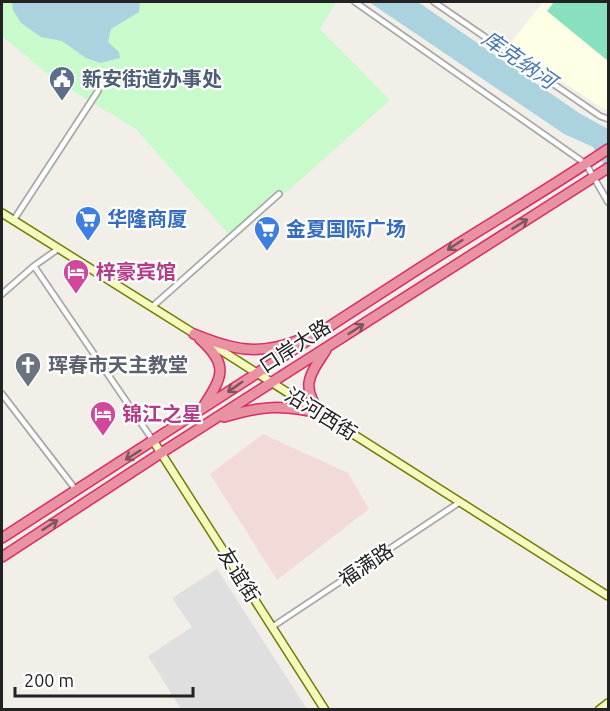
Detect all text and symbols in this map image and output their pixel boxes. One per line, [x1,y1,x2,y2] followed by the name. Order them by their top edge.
[478,25,564,95] water label: 库克纳河
[47,64,77,102] public building icon: 新安街道办事处
[82,67,222,90] place label: 新安街道办事处
[73,204,103,242] supermarket icon: 华隆商厦
[107,207,187,230] place label: 华隆商厦
[252,214,282,252] supermarket icon: 金夏国际广场
[286,217,406,240] place label: 金夏国际广场
[511,217,528,229] one-way arrow
[447,239,464,251] one-way arrow
[61,257,91,295] hotel icon: 梓豪宾馆
[96,260,176,283] place label: 梓豪宾馆
[255,314,335,377] street label: 口岸大路
[347,322,364,335] one-way arrow
[13,350,43,388] church icon: 珲春市天主教堂
[48,353,188,376] place label: 珲春市天主教堂
[227,381,243,393] one-way arrow
[281,383,361,445] street label: 沿河西街
[88,399,118,437] hotel icon: 锦江之星
[122,402,202,425] place label: 锦江之星
[125,449,142,461] one-way arrow
[42,519,58,531] one-way arrow
[334,538,397,591] street label: 福满路
[214,543,265,606] street label: 友谊街
[15,660,194,698] scale bar
[24,670,74,690] text: 200 m

